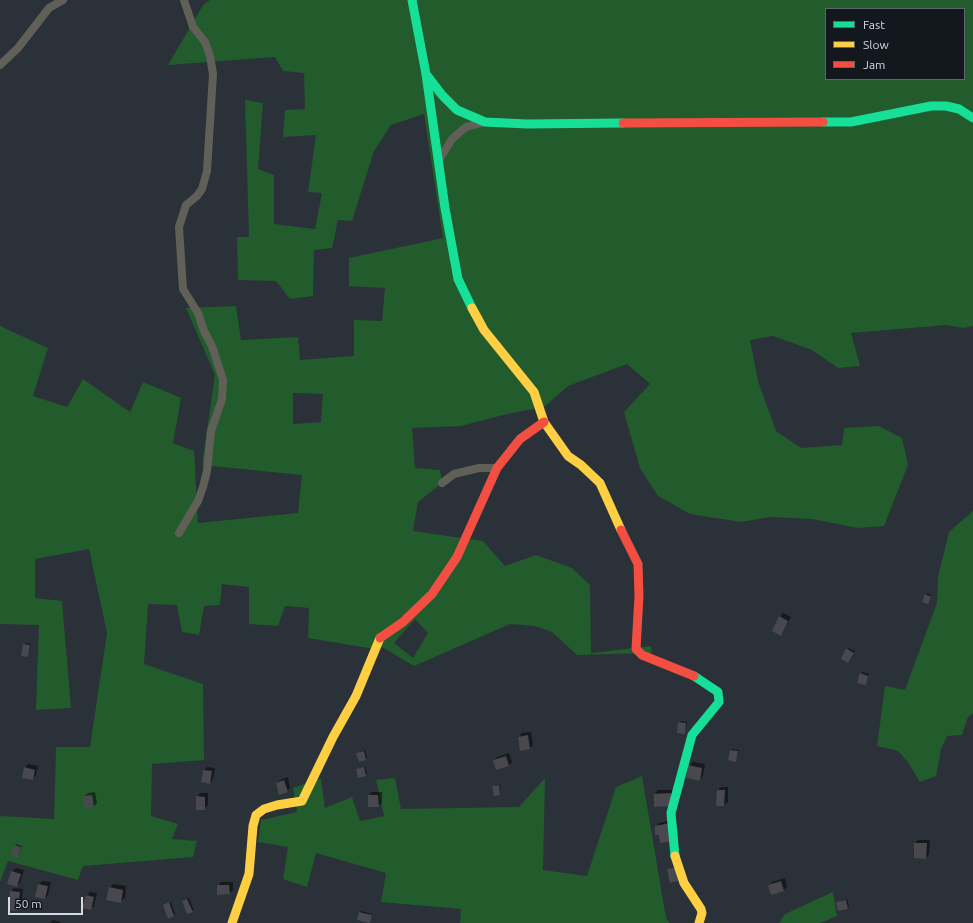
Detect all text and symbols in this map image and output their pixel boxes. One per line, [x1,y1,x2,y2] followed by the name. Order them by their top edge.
[825,8,965,80] legend
[863,18,885,31] text: Fast
[863,38,889,51] text: Slow
[863,58,885,71] text: Jam
[10,889,85,915] scale bar
[15,897,42,910] text: 50 m

